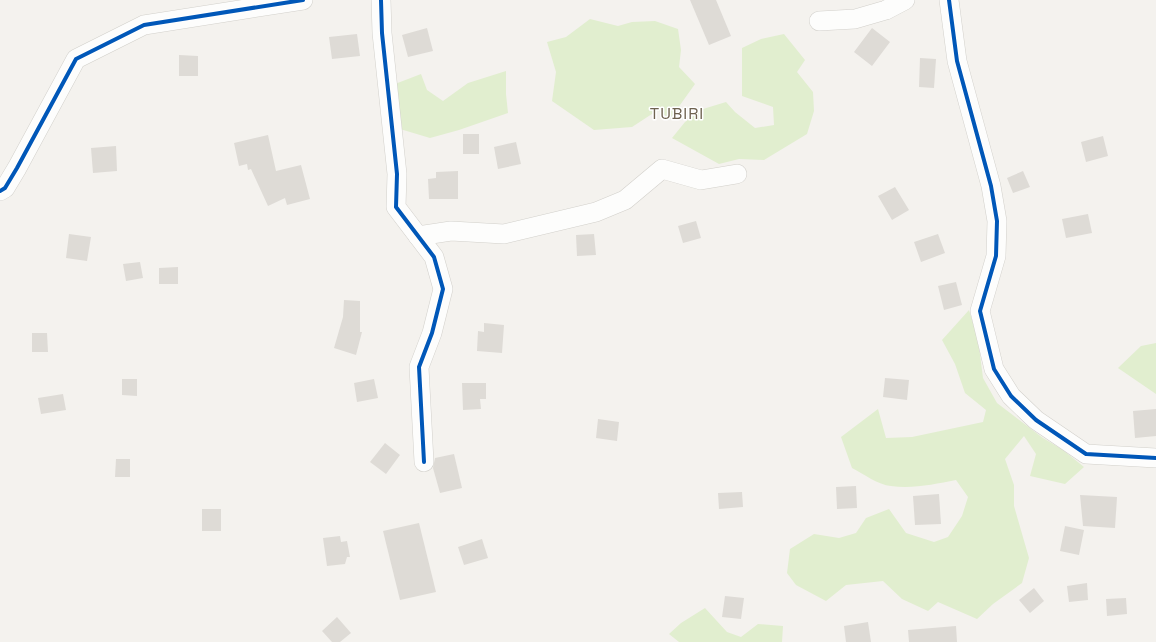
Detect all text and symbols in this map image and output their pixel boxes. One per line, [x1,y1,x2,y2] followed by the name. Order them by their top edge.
[650,103,704,124] district label: TUBIRI

